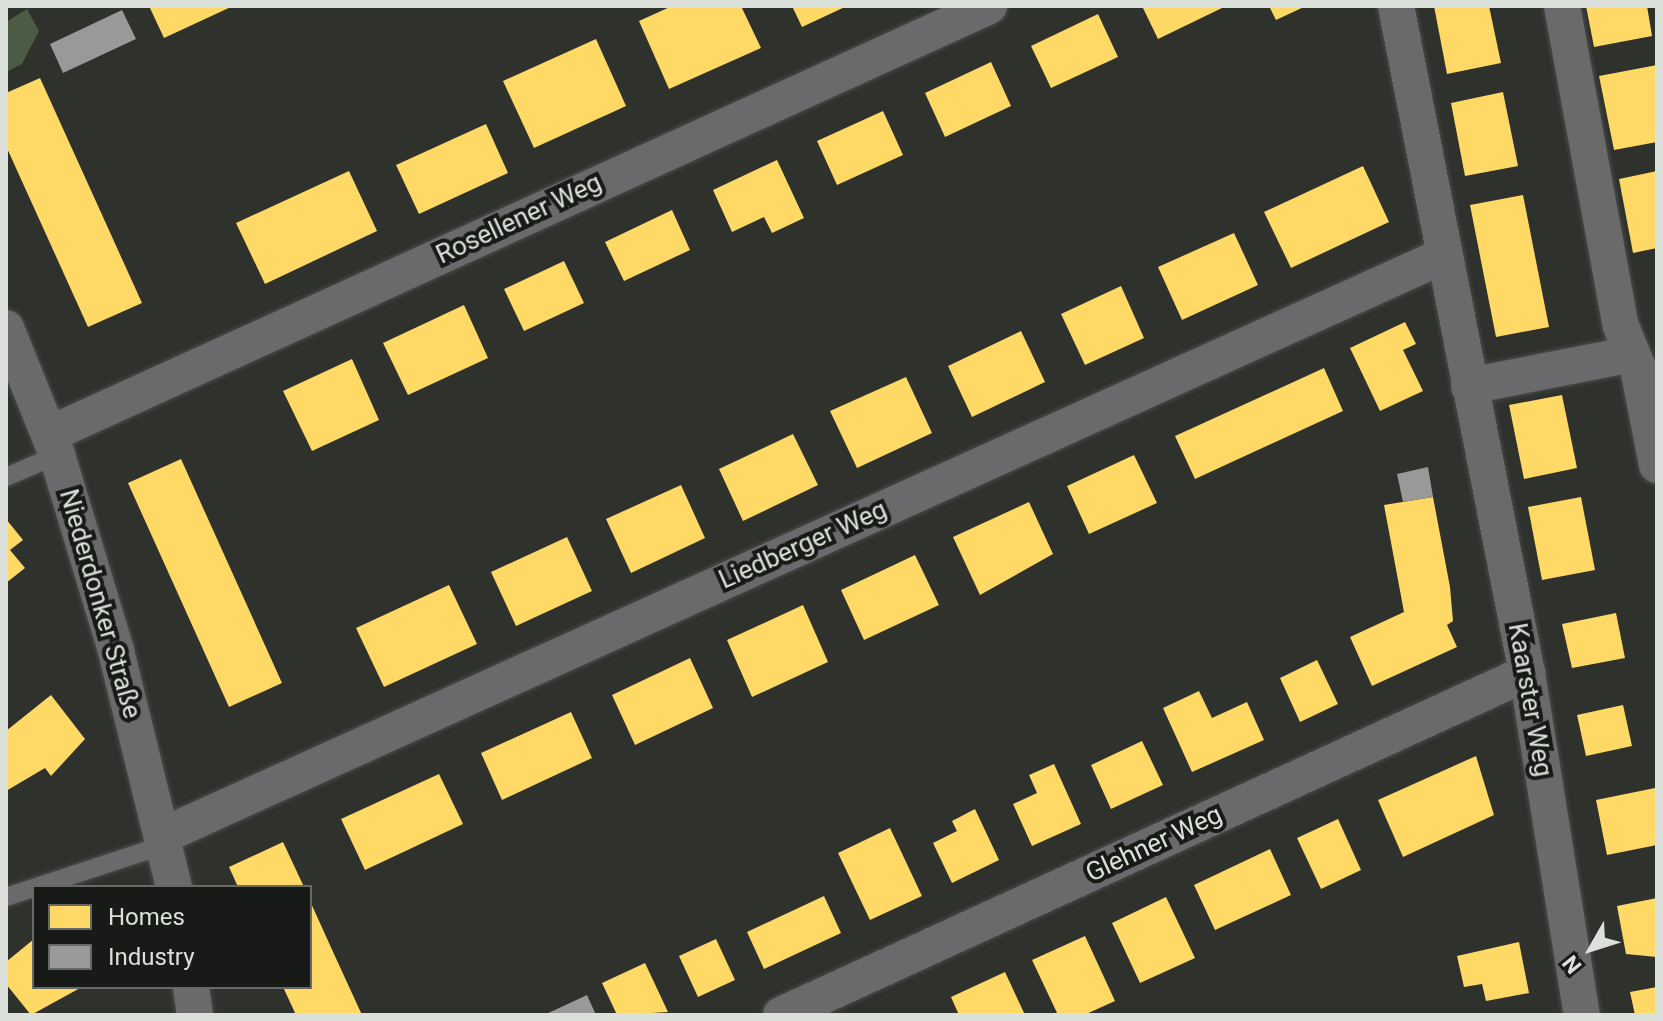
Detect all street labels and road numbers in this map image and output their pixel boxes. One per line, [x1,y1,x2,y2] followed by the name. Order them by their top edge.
[431,167,607,271] street label: Rosellener Weg
[52,486,148,722] street label: Niederdonker Straße
[714,494,892,596] street label: Liedberger Weg
[1501,621,1559,779] street label: Kaarster Weg
[1081,799,1227,889] street label: Glehner Weg

